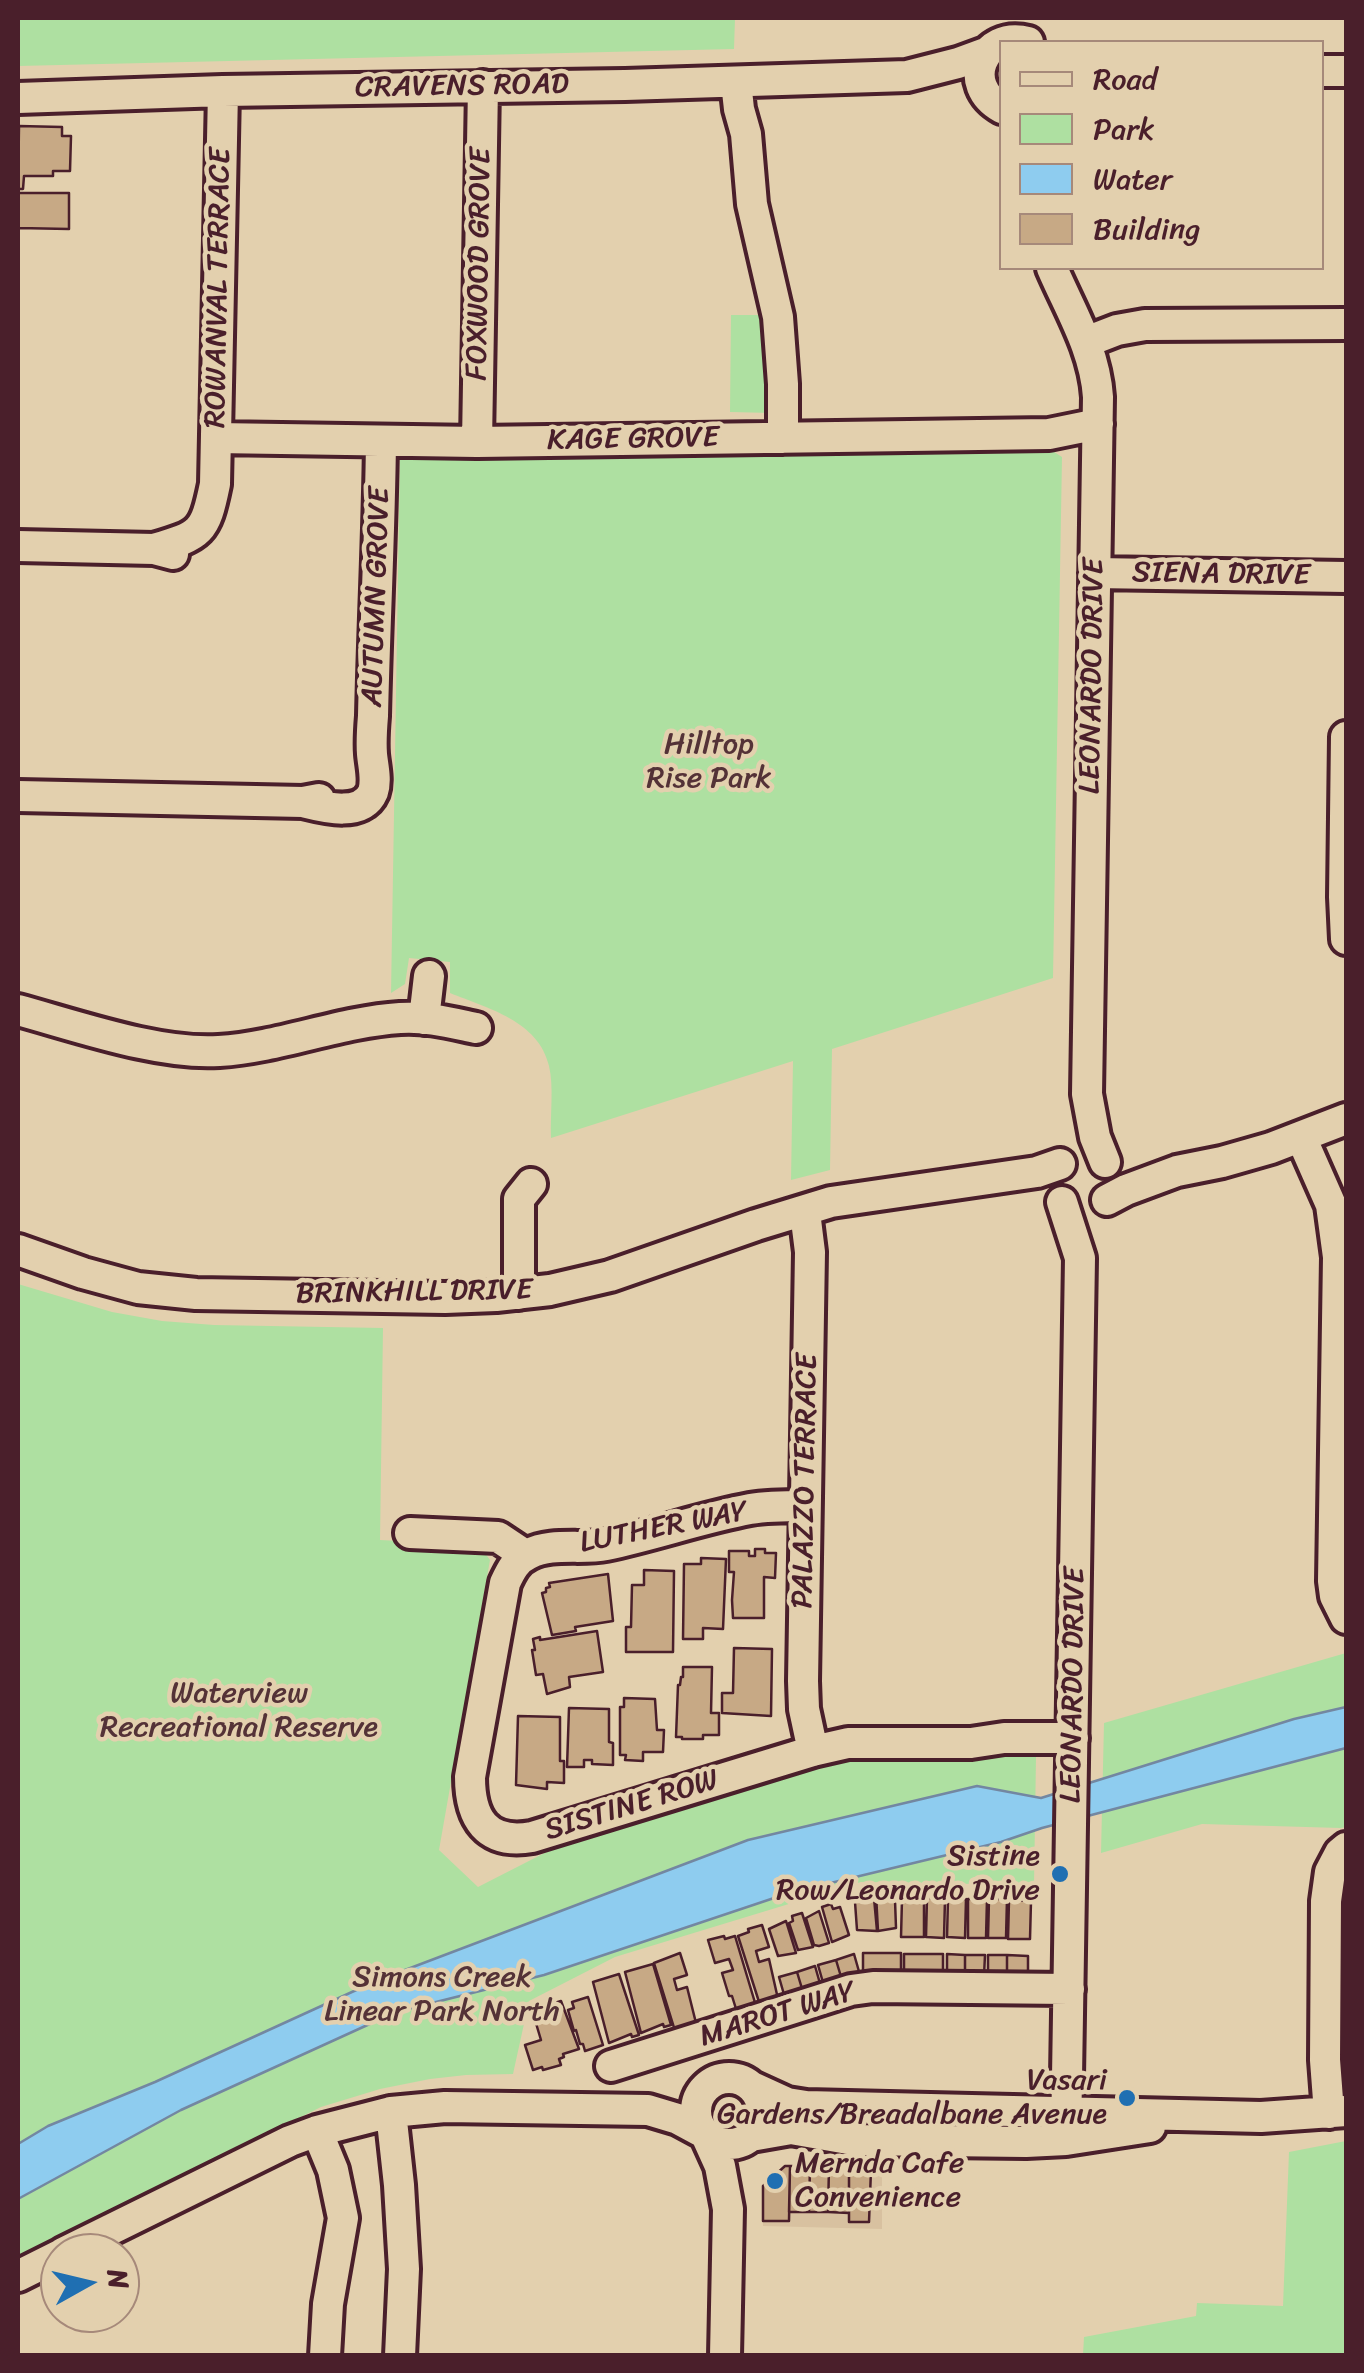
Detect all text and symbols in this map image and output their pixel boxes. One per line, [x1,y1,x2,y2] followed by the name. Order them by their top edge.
[999,40,1324,270] legend
[1093,52,1157,106] text: Road
[355,67,569,107] street label: CRAVENS ROAD
[1093,102,1155,156] text: Park
[199,147,239,429] street label: ROWANVAL TERRACE
[460,147,500,381] street label: FOXWOOD GROVE
[1093,152,1172,206] text: Water
[1093,202,1200,256] text: Building
[547,421,719,459] street label: KAGE GROVE
[355,486,399,708] street label: AUTUMN GROVE
[1132,555,1310,595] street label: SIENA DRIVE
[1073,558,1113,794] street label: LEONARDO DRIVE
[646,727,772,798] park label: Hilltop Rise Park
[295,1273,533,1313] street label: BRINKHILL DRIVE
[786,1353,826,1609] street label: PALAZZO TERRACE
[577,1494,751,1562] street label: LUTHER WAY
[1054,1567,1094,1803] street label: LEONARDO DRIVE
[100,1676,378,1746] park label: Waterview Recreational Reserve
[541,1762,723,1850] street label: SISTINE ROW
[776,1839,1040,1910] place label: Sistine Row/Leonardo Drive
[1049,1863,1071,1885] marker: Sistine Row/Leonardo Drive
[324,1960,560,2030] park label: Simons Creek Linear Park North
[695,1974,861,2056] street label: MAROT WAY
[717,2063,1107,2134] place label: Vasari Gardens/Breadalbane Avenue
[1116,2087,1138,2109] marker: Vasari Gardens/Breadalbane Avenue
[795,2146,965,2216] place label: Mernda Cafe Convenience
[764,2170,786,2192] marker: Mernda Cafe Convenience
[40,2233,140,2333] north arrow
[93,2266,144,2292] text: N

